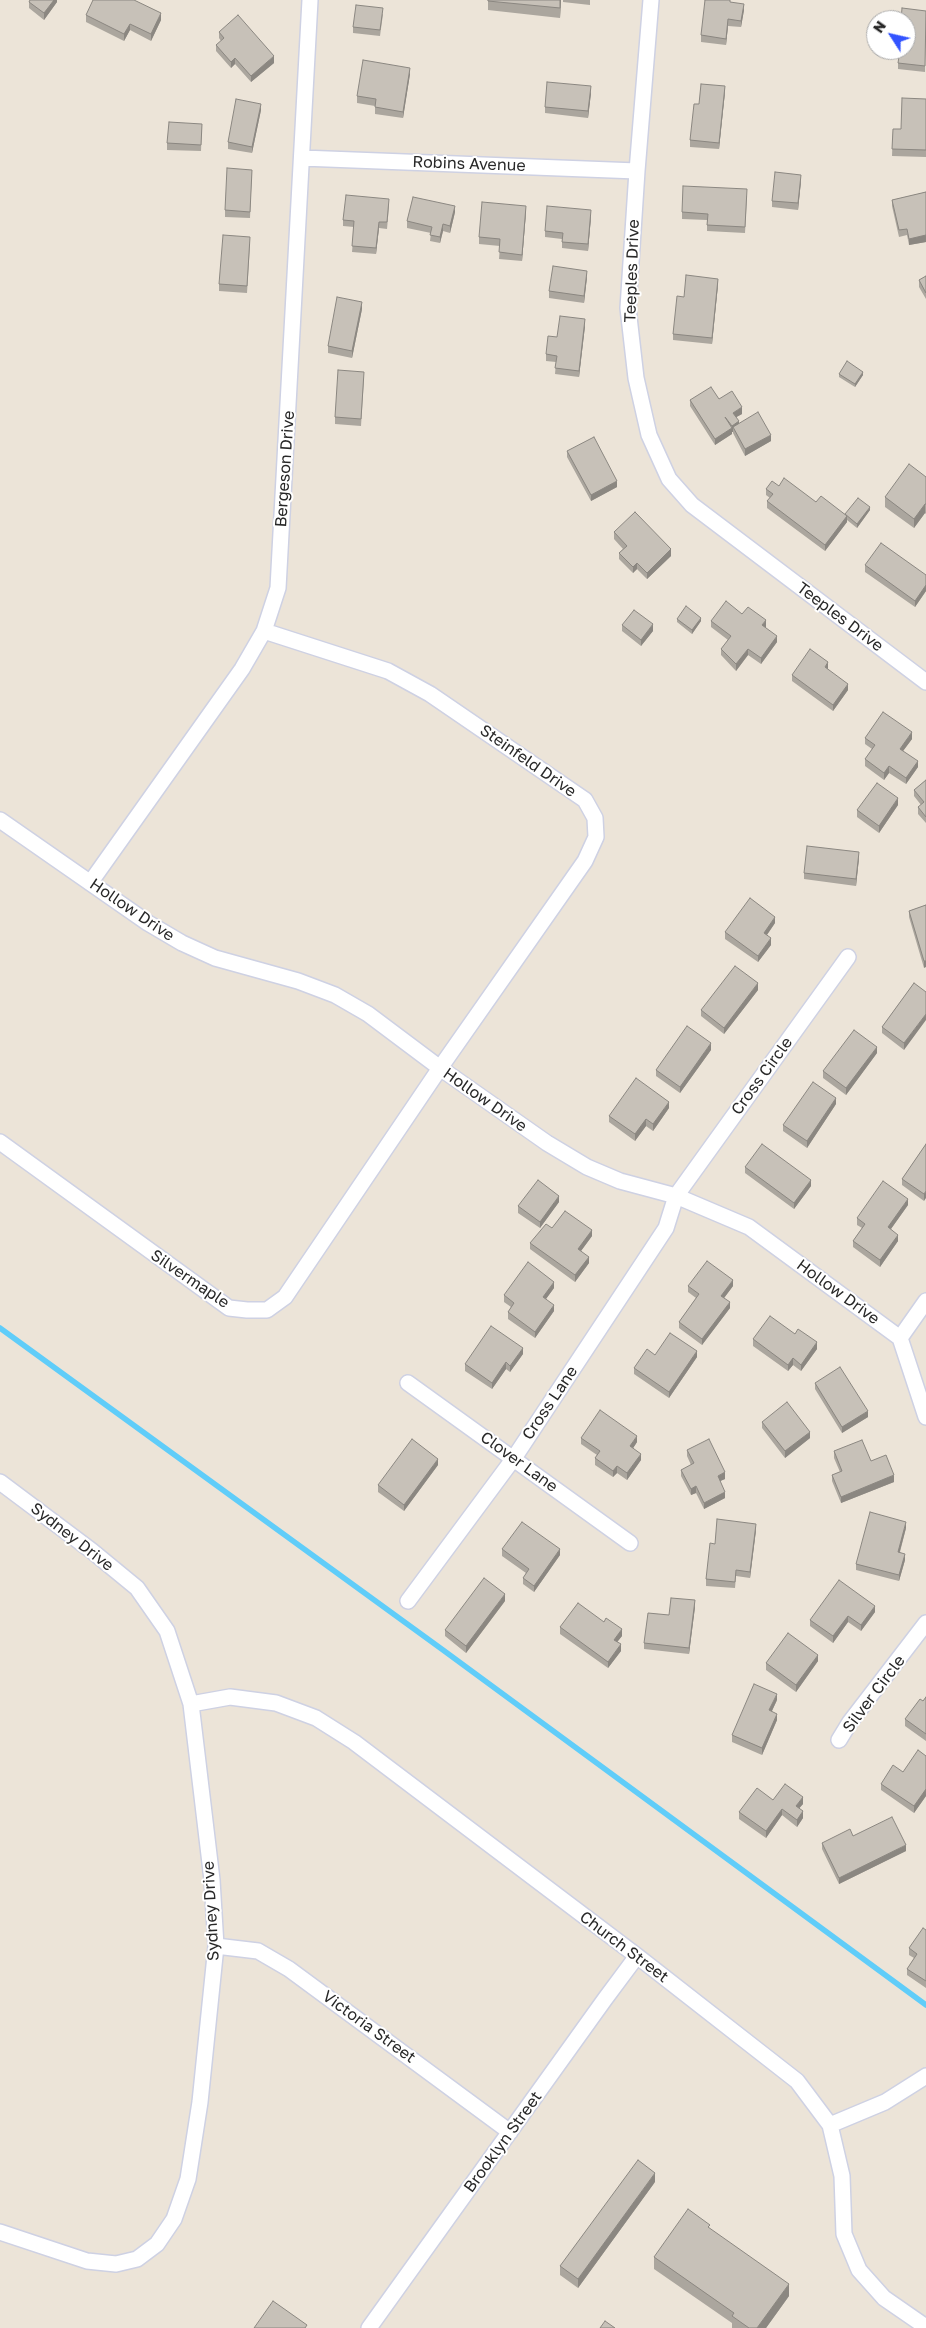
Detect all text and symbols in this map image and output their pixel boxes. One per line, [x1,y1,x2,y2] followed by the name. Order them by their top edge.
[866,10,916,60] north arrow
[869,17,889,36] text: N
[412,152,526,176] street label: Robins Avenue
[621,219,643,323] street label: Teeples Drive
[271,410,299,528] street label: Bergeson Drive
[793,578,887,656] street label: Teeples Drive
[476,721,580,801] street label: Steinfeld Drive
[86,875,178,945] street label: Hollow Drive
[727,1033,797,1119] street label: Cross Circle
[439,1064,531,1136] street label: Hollow Drive
[147,1246,233,1312] street label: Silvermaple
[793,1255,883,1329] street label: Hollow Drive
[518,1362,582,1444] street label: Cross Lane
[477,1428,561,1496] street label: Clover Lane
[27,1499,117,1575] street label: Sydney Drive
[839,1652,909,1736] street label: Silver Circle
[199,1861,223,1961] street label: Sydney Drive
[576,1907,672,1987] street label: Church Street
[319,1987,419,2067] street label: Victoria Street
[460,2088,546,2196] street label: Brooklyn Street

